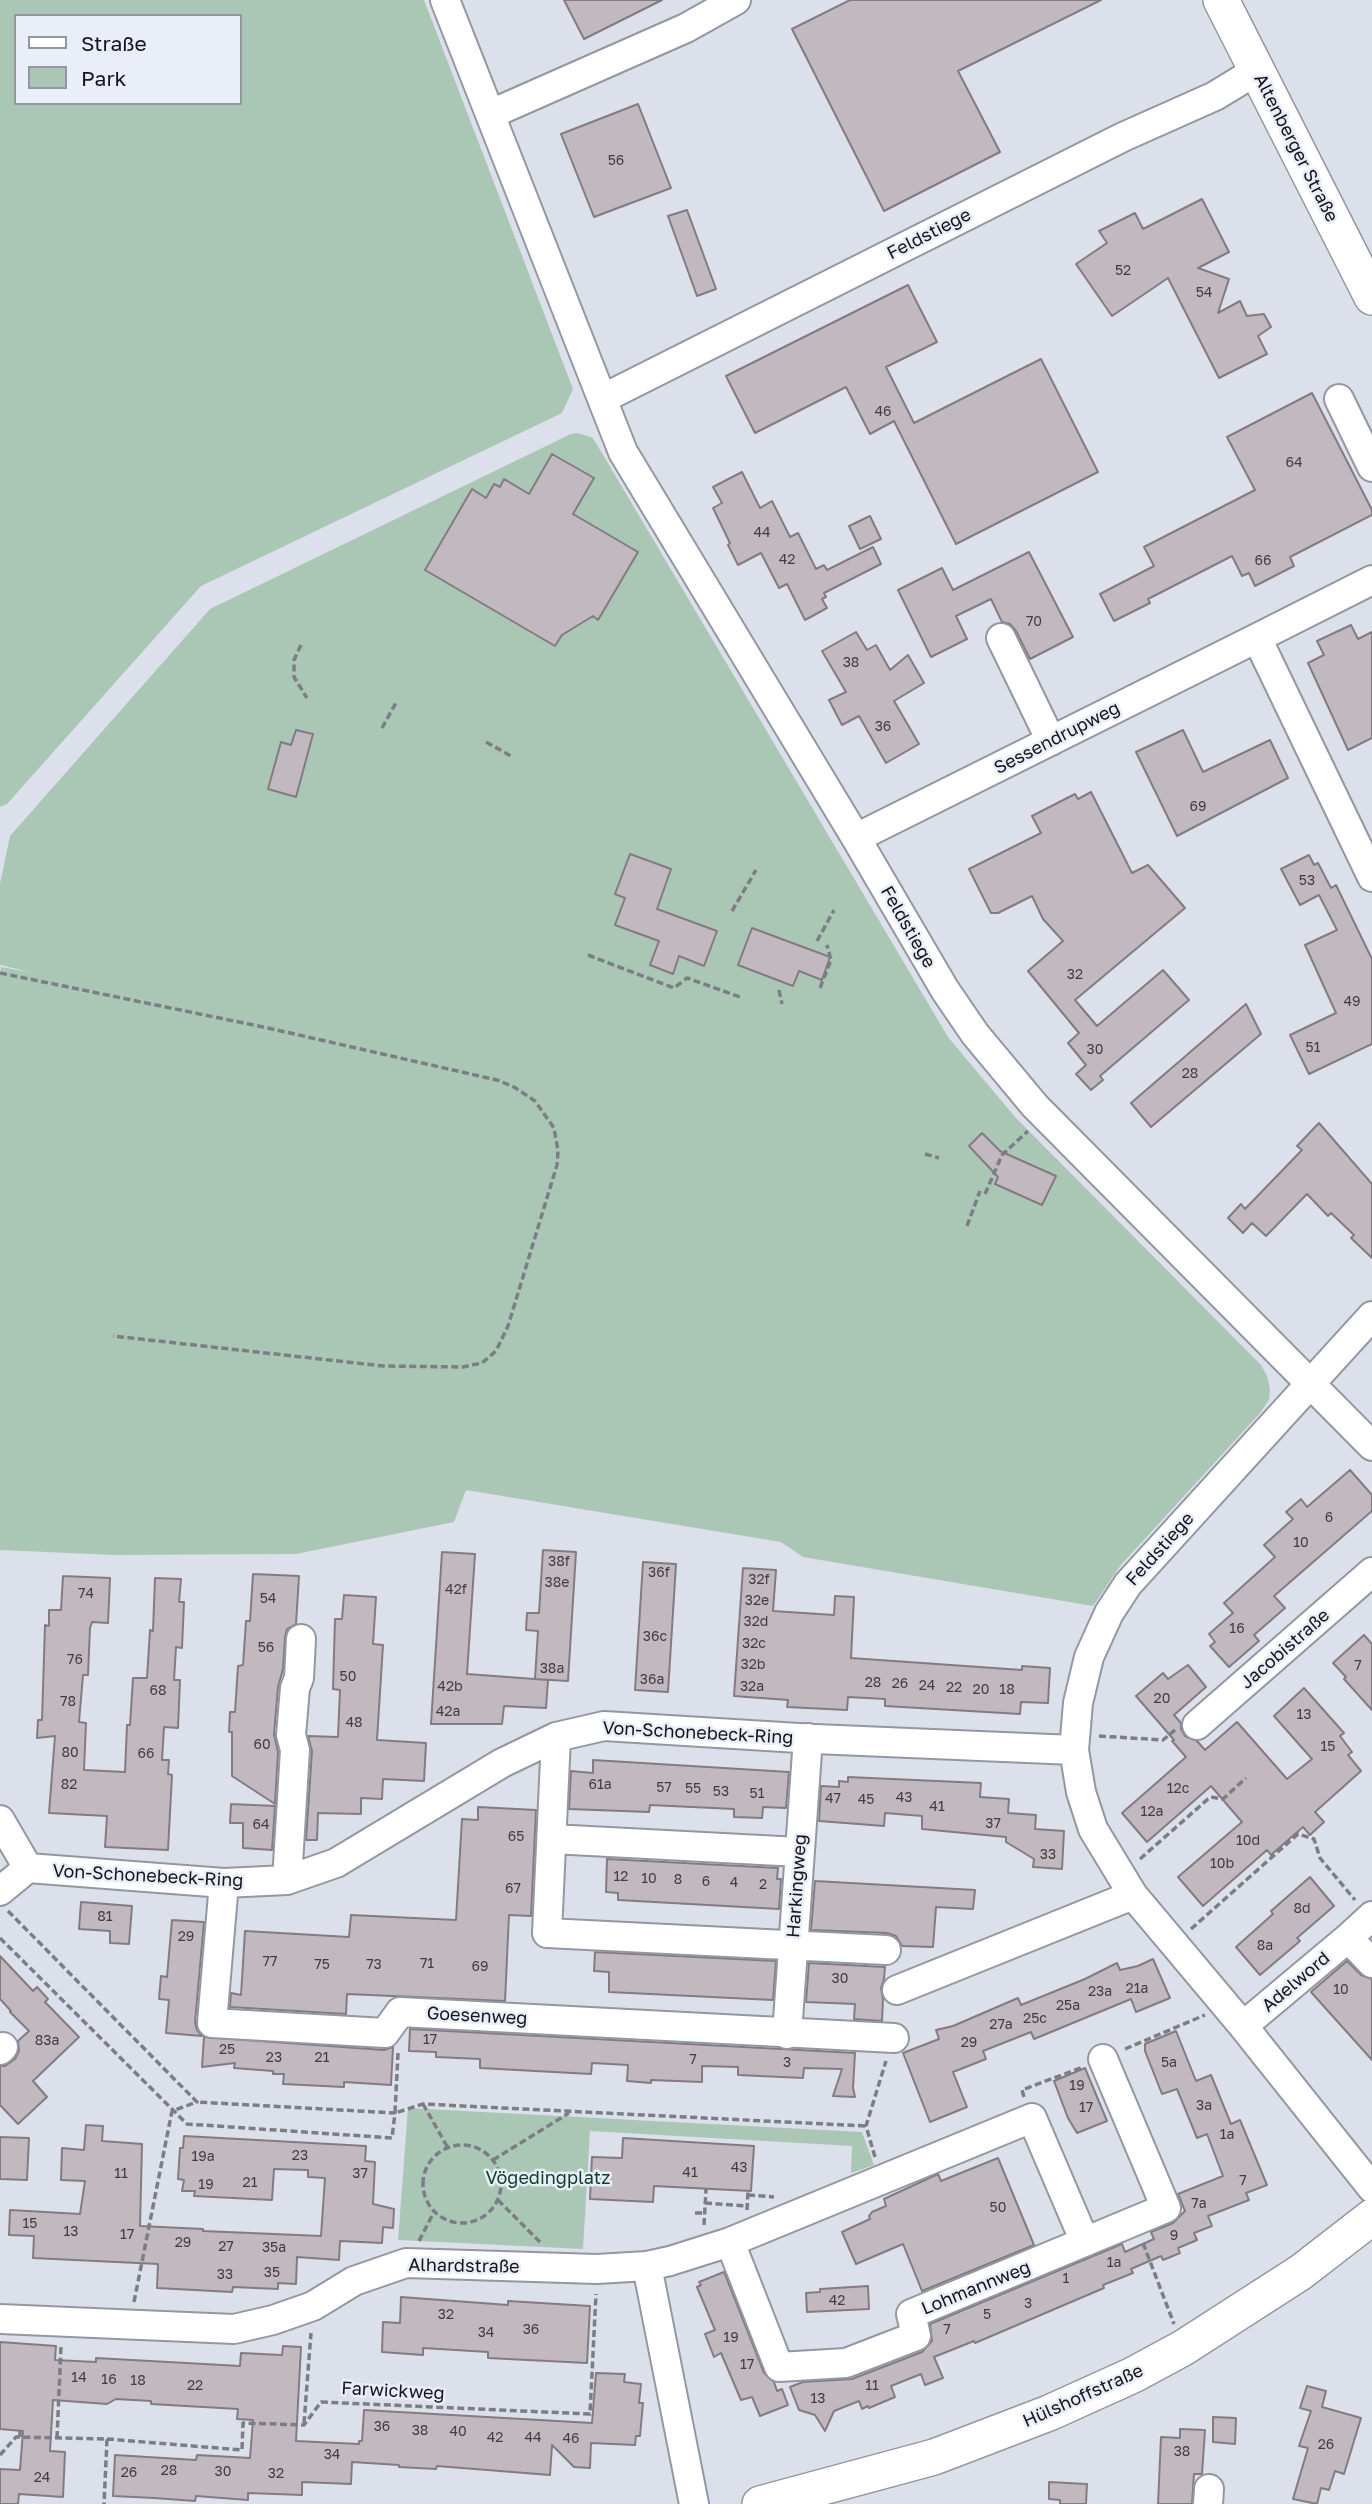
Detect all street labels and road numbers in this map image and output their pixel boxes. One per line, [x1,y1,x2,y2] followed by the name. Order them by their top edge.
[1249,70,1343,226] street label: Altenberger Straße
[883,204,975,264] street label: Feldstiege
[990,697,1124,779] street label: Sessendrupweg
[876,882,940,972] street label: Feldstiege
[1121,1508,1199,1590] street label: Feldstiege
[1236,1604,1334,1694] street label: Jacobistraße
[602,1717,794,1749] street label: Von-Schonebeck-Ring
[783,1833,811,1939] street label: Harkingweg
[52,1860,244,1892] street label: Von-Schonebeck-Ring
[1258,1947,1334,2017] street label: Adelword
[426,2003,528,2029] street label: Goesenweg
[408,2254,520,2278] street label: Alhardstraße
[918,2256,1034,2320] street label: Lohmannweg
[1019,2360,1147,2432] street label: Hülshoffstraße
[341,2378,445,2404] street label: Farwickweg

